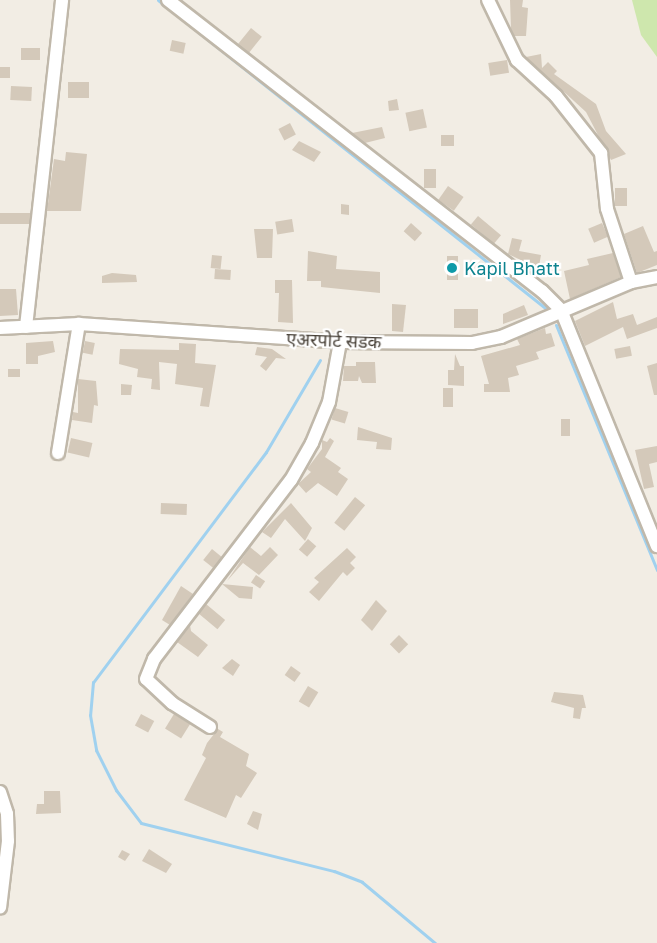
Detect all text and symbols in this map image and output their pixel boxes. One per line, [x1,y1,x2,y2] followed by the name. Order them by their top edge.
[464,257,560,279] place label: Kapil Bhatt
[445,261,459,275] marker: Kapil Bhatt
[286,328,382,352] street label: एअरपोर्ट सडक

